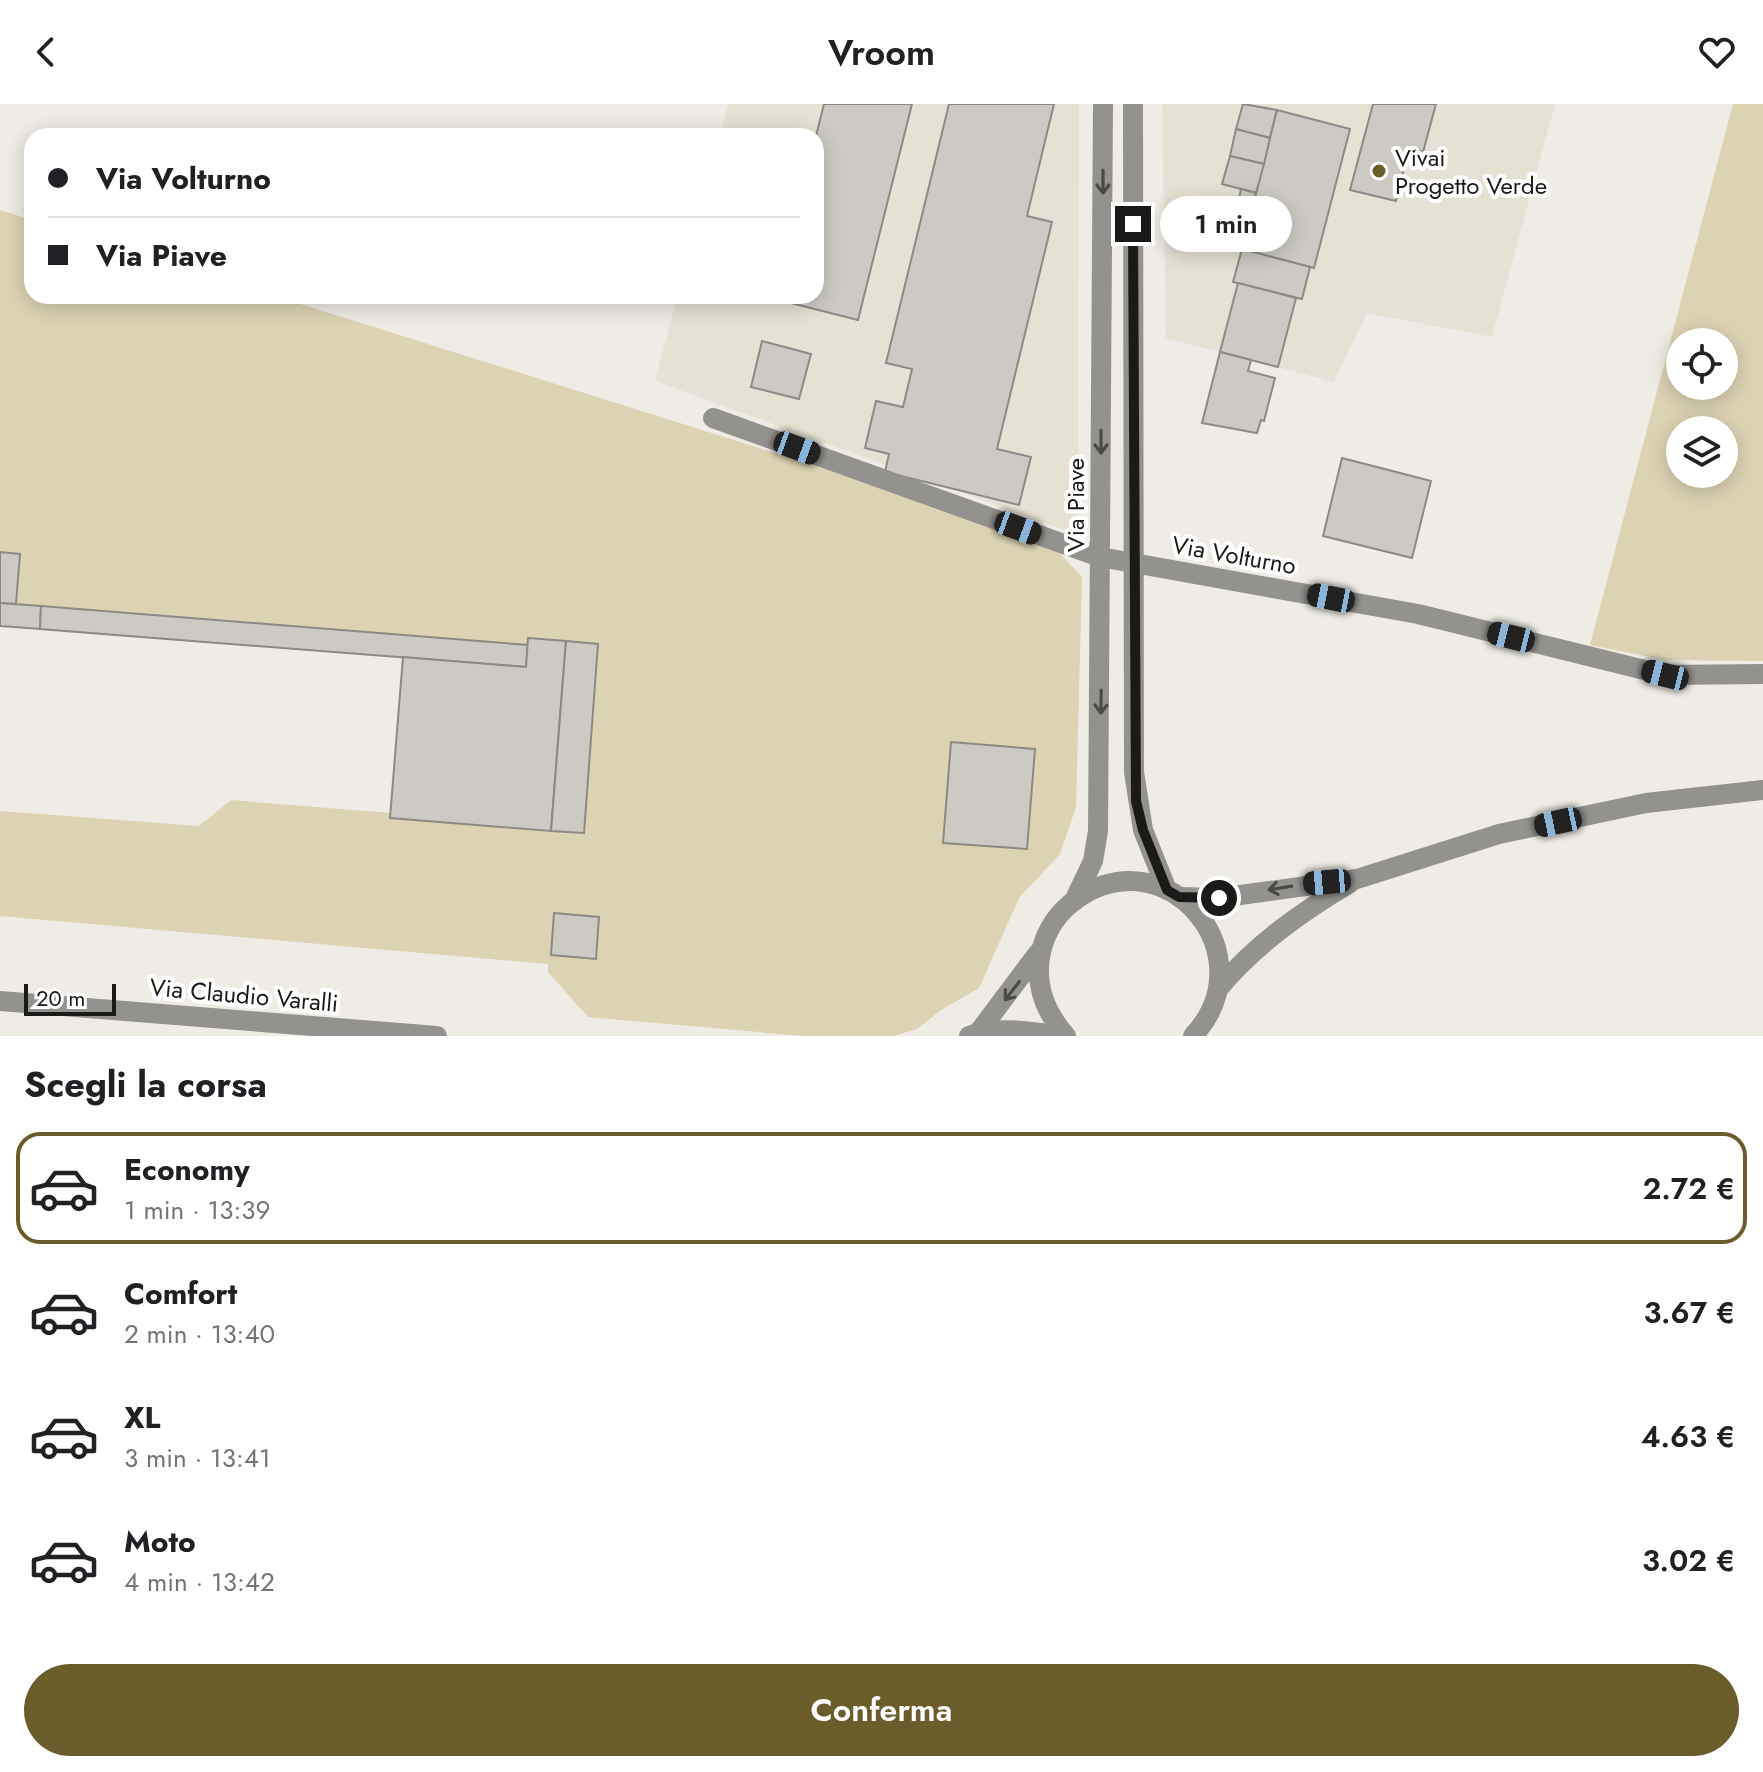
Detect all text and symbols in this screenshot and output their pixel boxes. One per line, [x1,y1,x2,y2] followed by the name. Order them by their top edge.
[828,26,935,78] text: Vroom
[24,30,68,74] icon: back
[1695,30,1739,74] icon: heart
[1395,140,1547,203] place label: Vivai Progetto Verde
[96,157,271,200] text: Via Volturno
[1370,162,1388,180] marker: Vivai Progetto Verde
[1095,168,1111,195] one-way arrow
[1161,196,1293,252] callout: 1 min
[1194,205,1258,243] text: 1 min
[1115,206,1151,242] route end
[96,234,227,277] text: Via Piave
[1666,328,1738,488] map controls
[1666,328,1738,400] button: locate
[1666,416,1738,488] button: layers
[1093,428,1109,455] one-way arrow
[770,429,824,467] car
[1058,458,1093,552] street label: Via Piave
[991,509,1045,547] car
[1169,527,1299,583] street label: Via Volturno
[1305,582,1357,614] car
[1485,620,1537,654] car
[1639,658,1691,692] car
[1094,688,1109,715] one-way arrow
[1532,805,1584,839] car
[1302,868,1352,896] car
[1201,880,1237,916] route start
[1268,881,1293,896] one-way arrow
[148,969,340,1021] street label: Via Claudio Varalli
[24,980,116,1016] scale bar
[1003,980,1021,1001] one-way arrow
[36,982,85,1014] text: 20 m
[24,1058,267,1110] text: Scegli la corsa
[124,1148,250,1191] text: Economy
[28,1152,100,1224] icon: car
[1643,1167,1735,1210] text: 2.72 €
[124,1191,270,1229] text: 1 min · 13:39
[124,1272,237,1315] text: Comfort
[28,1276,100,1348] icon: car
[1644,1291,1735,1334] text: 3.67 €
[124,1315,275,1353] text: 2 min · 13:40
[124,1396,160,1439] text: XL
[28,1400,100,1472] icon: car
[1641,1415,1735,1458] text: 4.63 €
[124,1439,271,1477] text: 3 min · 13:41
[124,1520,196,1563] text: Moto
[28,1524,100,1596] icon: car
[1642,1539,1735,1582] text: 3.02 €
[124,1563,275,1601] text: 4 min · 13:42
[24,1664,1739,1756] button: Conferma

